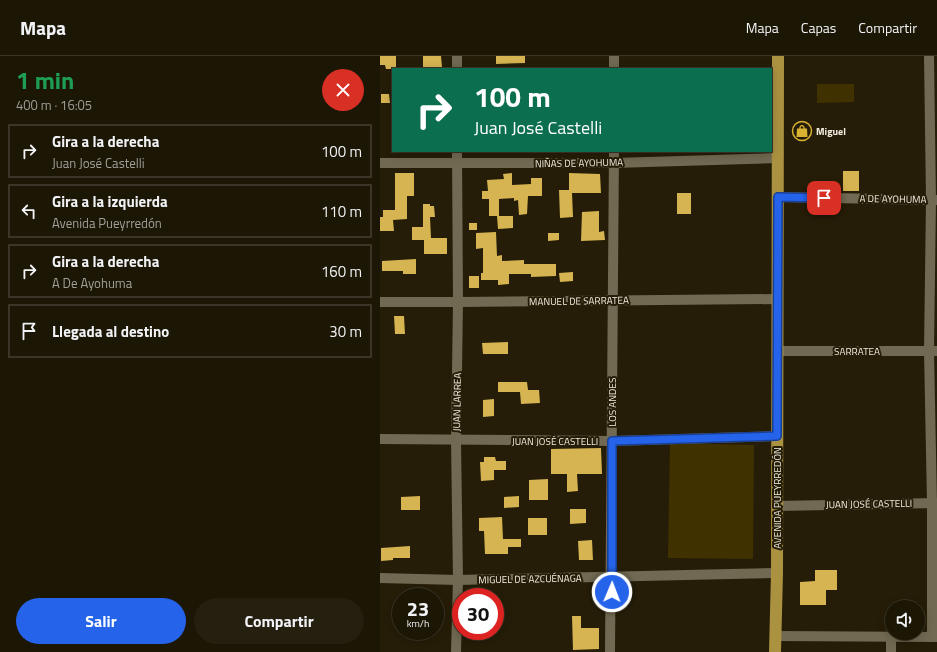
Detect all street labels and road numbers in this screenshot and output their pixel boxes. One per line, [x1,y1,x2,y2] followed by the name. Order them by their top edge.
[535,155,623,171] street label: NIÑAS DE AYOHUMA
[859,191,927,207] street label: A DE AYOHUMA
[529,293,629,309] street label: MANUEL DE SARRATEA
[834,344,880,359] street label: SARRATEA
[449,372,465,432] street label: JUAN LARREA
[605,378,620,426] street label: LOS ANDES
[512,434,598,449] street label: JUAN JOSÉ CASTELLI
[770,447,785,549] street label: AVENIDA PUEYRREDÓN
[826,496,912,512] street label: JUAN JOSÉ CASTELLI
[478,571,582,587] street label: MIGUEL DE AZCUÉNAGA

